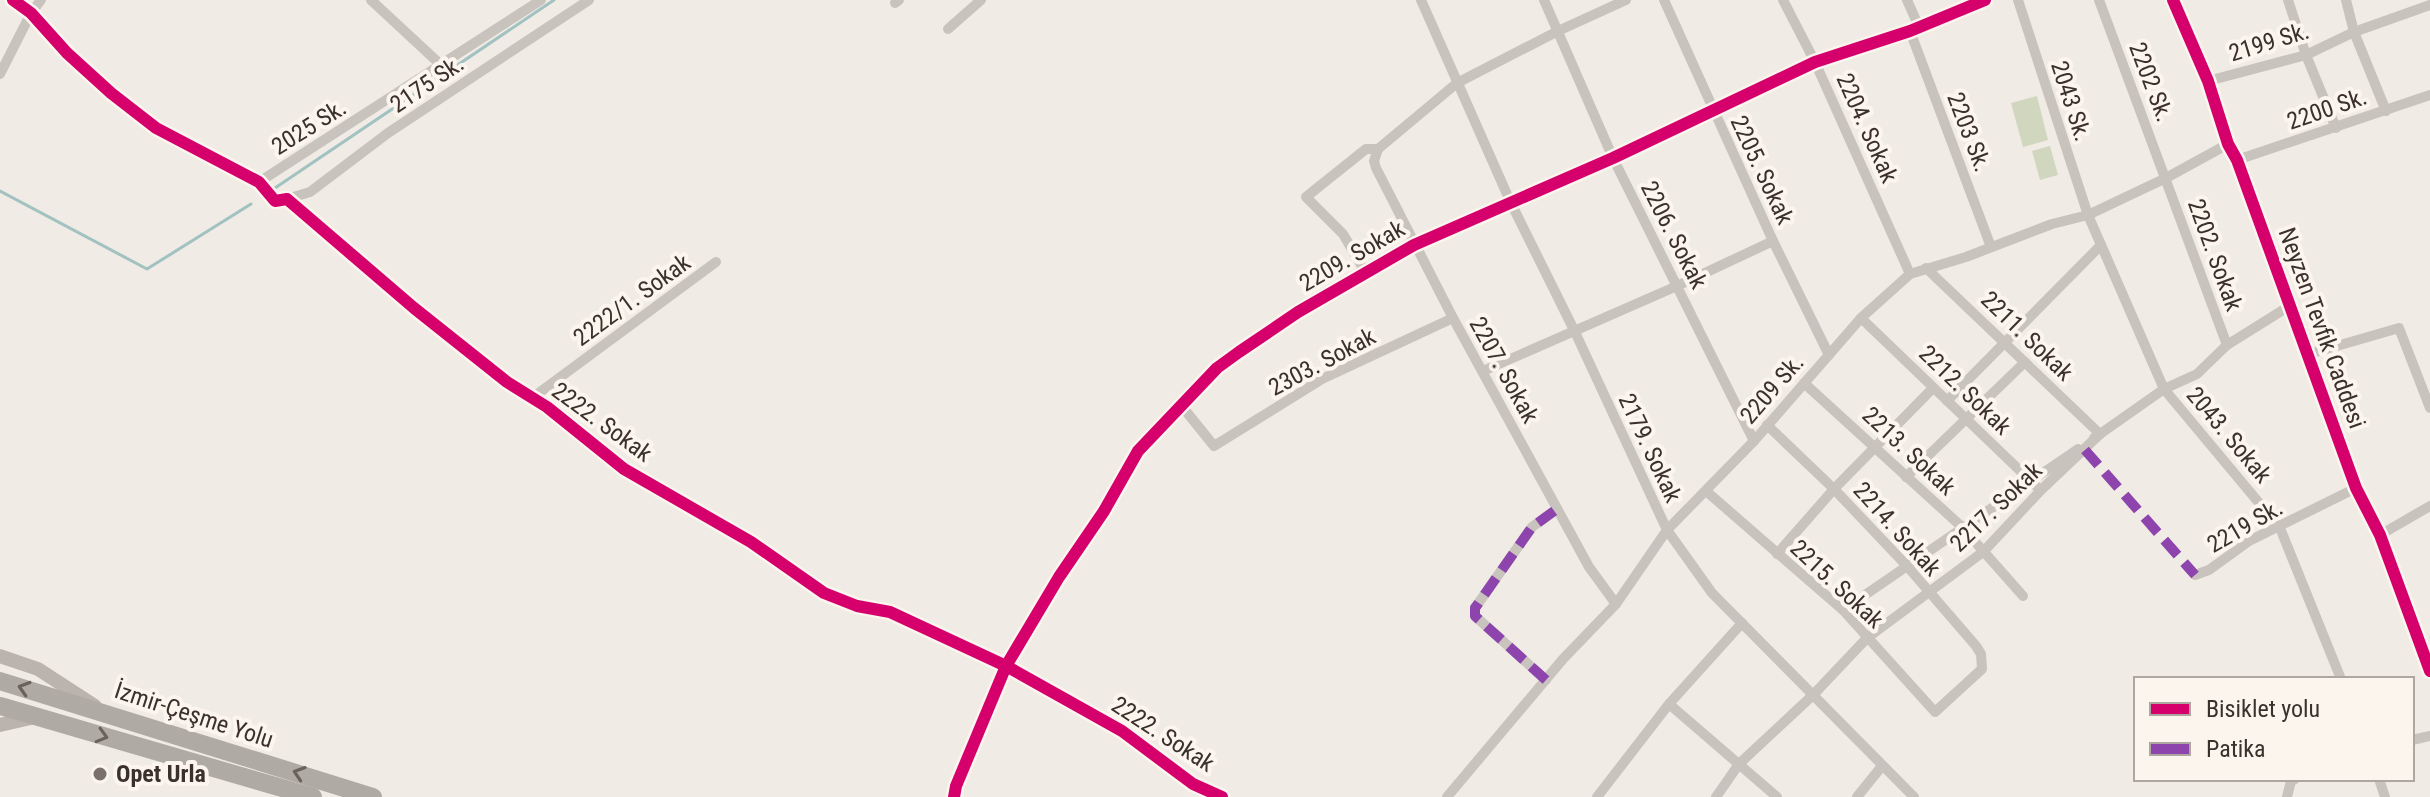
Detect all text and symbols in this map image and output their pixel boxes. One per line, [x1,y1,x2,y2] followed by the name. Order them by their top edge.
[2225,17,2313,67] street label: 2199 Sk.
[2123,38,2179,126] street label: 2202 Sk.
[385,49,469,119] street label: 2175 Sk.
[2045,57,2097,145] street label: 2043 Sk.
[1830,69,1904,187] street label: 2204. Sokak
[2283,82,2371,136] street label: 2200 Sk.
[1941,88,1997,176] street label: 2203 Sk.
[267,93,351,161] street label: 2025 Sk.
[1725,111,1799,229] street label: 2205. Sokak
[1635,177,1713,294] street label: 2206. Sokak
[2182,195,2248,315] street label: 2202. Sokak
[1294,215,1410,297] street label: 2209. Sokak
[2273,224,2371,432] street label: Neyzen Tevfik Caddesi
[568,248,696,352] street label: 2222/1. Sokak
[1975,285,2079,387] street label: 2211. Sokak
[1463,312,1545,428] street label: 2207. Sokak
[1264,322,1380,402] street label: 2303. Sokak
[1913,339,2017,441] street label: 2212. Sokak
[1734,349,1810,429] street label: 2209 Sk.
[547,376,658,468] street label: 2222. Sokak
[2181,381,2277,489] street label: 2043. Sokak
[1613,389,1687,507] street label: 2179. Sokak
[1857,401,1961,501] street label: 2213. Sokak
[1944,456,2048,558] street label: 2217. Sokak
[1847,476,1947,582] street label: 2214. Sokak
[2202,493,2288,559] street label: 2219 Sk.
[1785,534,1889,634] street label: 2215. Sokak
[111,676,277,754] street label: İzmir-Çeşme Yolu
[2134,677,2414,781] legend
[17,681,31,697] one-way arrow
[1106,690,1220,778] street label: 2222. Sokak
[2206,695,2320,723] text: Bisiklet yolu
[94,727,108,743] one-way arrow
[2206,735,2266,763] text: Patika
[116,760,206,788] place label: Opet Urla
[91,765,109,783] marker: Opet Urla
[292,767,306,783] one-way arrow

